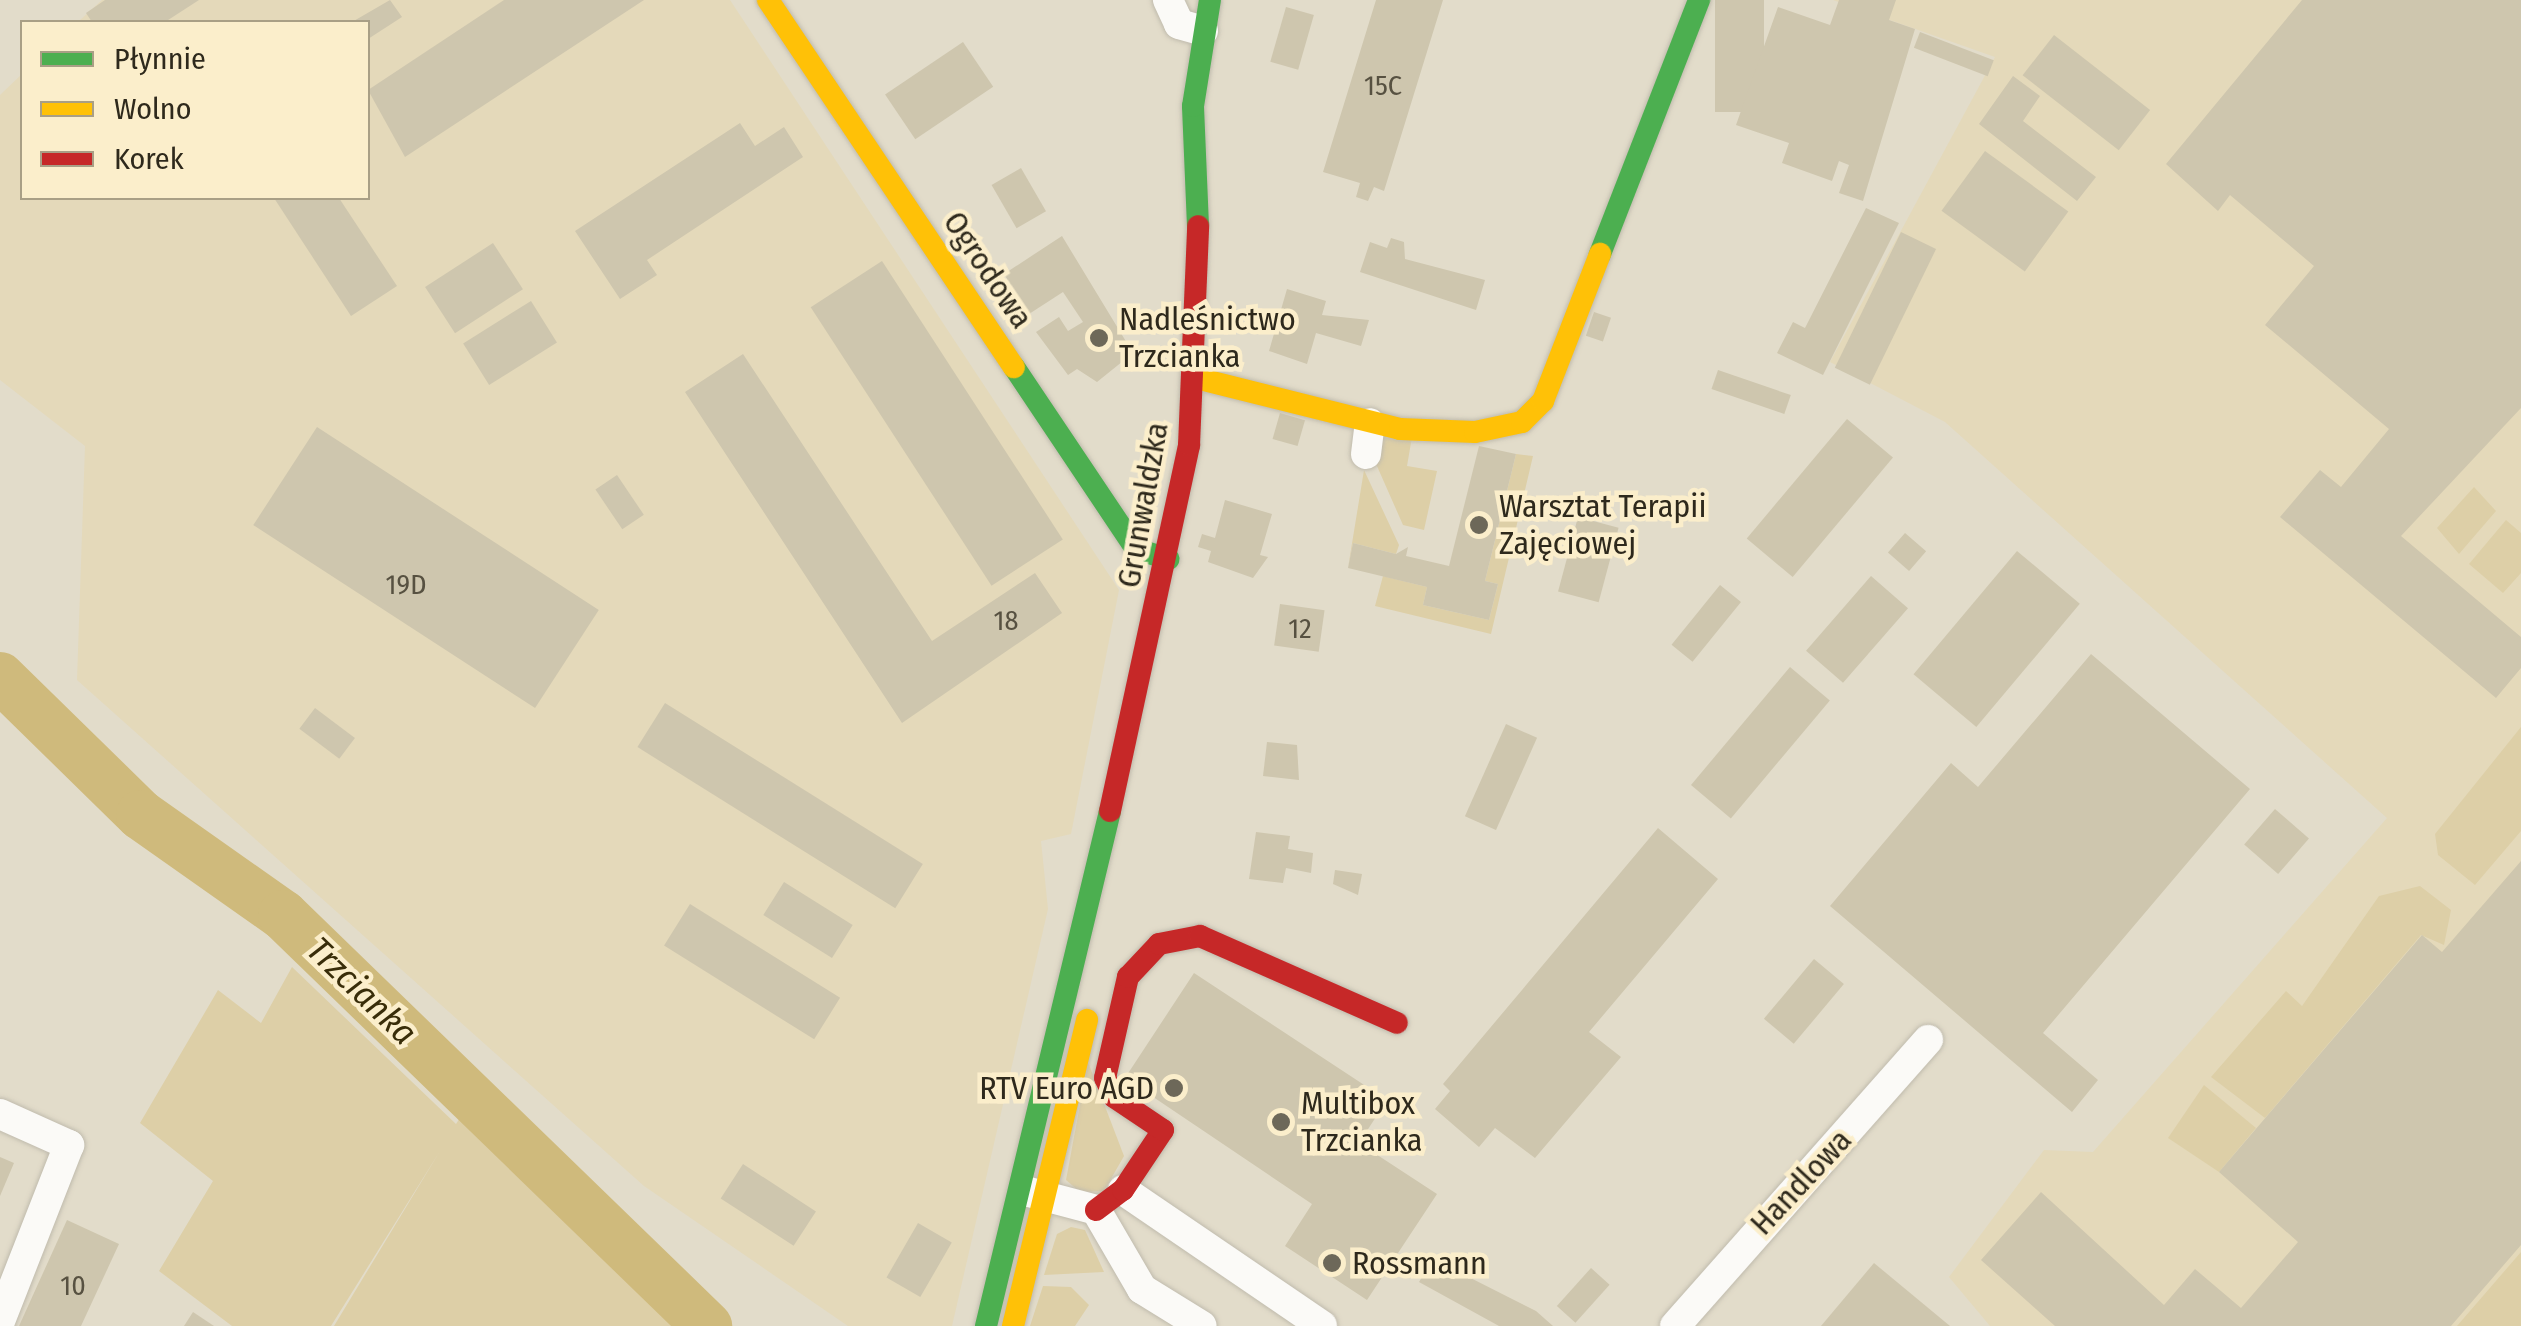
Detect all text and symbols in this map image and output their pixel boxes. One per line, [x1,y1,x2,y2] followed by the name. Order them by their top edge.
[20,20,370,200] legend
[114,41,206,77] text: Płynnie
[1364,69,1402,103] house number: 15C
[114,91,191,127] text: Wolno
[114,141,184,177] text: Korek
[935,204,1041,336] street label: Ogrodowa
[1119,301,1296,376] place label: Nadleśnictwo Trzcianka
[1088,327,1110,349] marker: Nadleśnictwo Trzcianka
[1110,419,1176,591] street label: Grunwaldzka
[1499,488,1706,563] place label: Warsztat Terapii Zajęciowej
[1468,514,1490,536] marker: Warsztat Terapii Zajęciowej
[386,568,426,602] house number: 19D
[994,604,1018,638] house number: 18
[1288,612,1312,646] house number: 12
[298,929,426,1053] water label: Trzcianka
[979,1069,1154,1107] place label: RTV Euro AGD
[1163,1077,1185,1099] marker: RTV Euro AGD
[1301,1085,1423,1160] place label: Multibox Trzcianka
[1270,1111,1292,1133] marker: Multibox Trzcianka
[1742,1121,1860,1243] street label: Handlowa
[1352,1244,1487,1282] place label: Rossmann
[1321,1252,1343,1274] marker: Rossmann
[60,1269,86,1303] house number: 10

